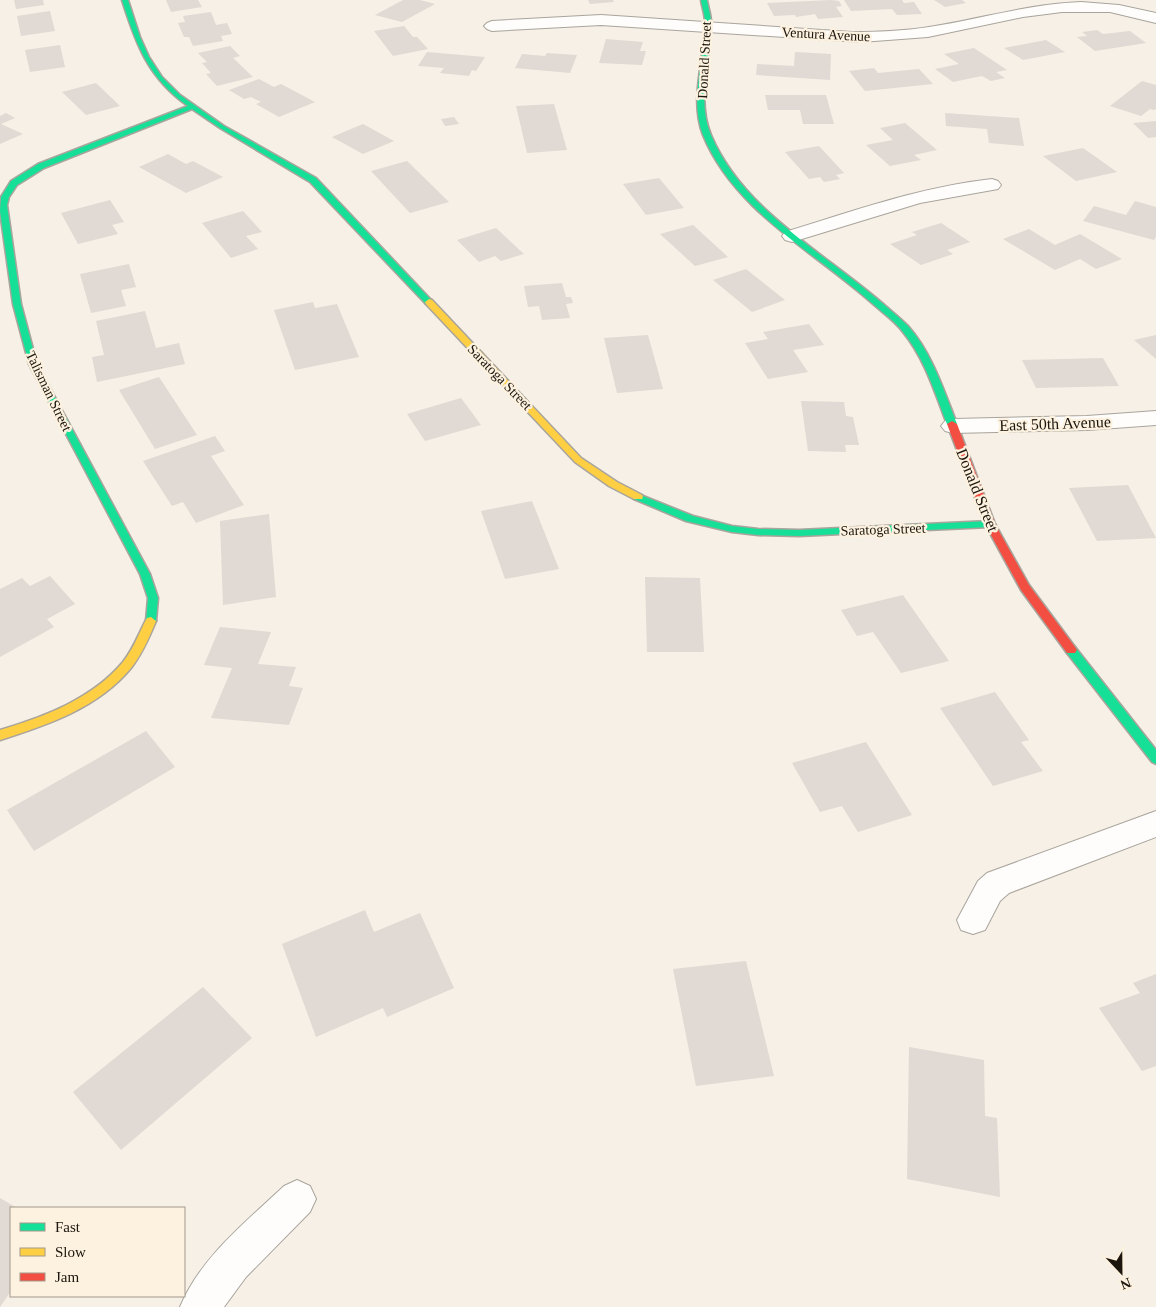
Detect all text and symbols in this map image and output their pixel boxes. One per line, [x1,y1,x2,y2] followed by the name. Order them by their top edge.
[695,21,714,99] street label: Donald Street
[781,25,871,44] street label: Ventura Avenue
[465,342,535,413] street label: Saratoga Street
[23,349,74,434] street label: Talisman Street
[999,413,1111,434] street label: East 50th Avenue
[953,446,1002,535] street label: Donald Street
[840,521,926,538] street label: Saratoga Street
[10,1207,185,1297] legend
[55,1219,81,1235] text: Fast
[55,1244,86,1260] text: Slow
[1096,1247,1146,1297] north arrow
[55,1269,79,1285] text: Jam
[1118,1275,1133,1292] text: N

